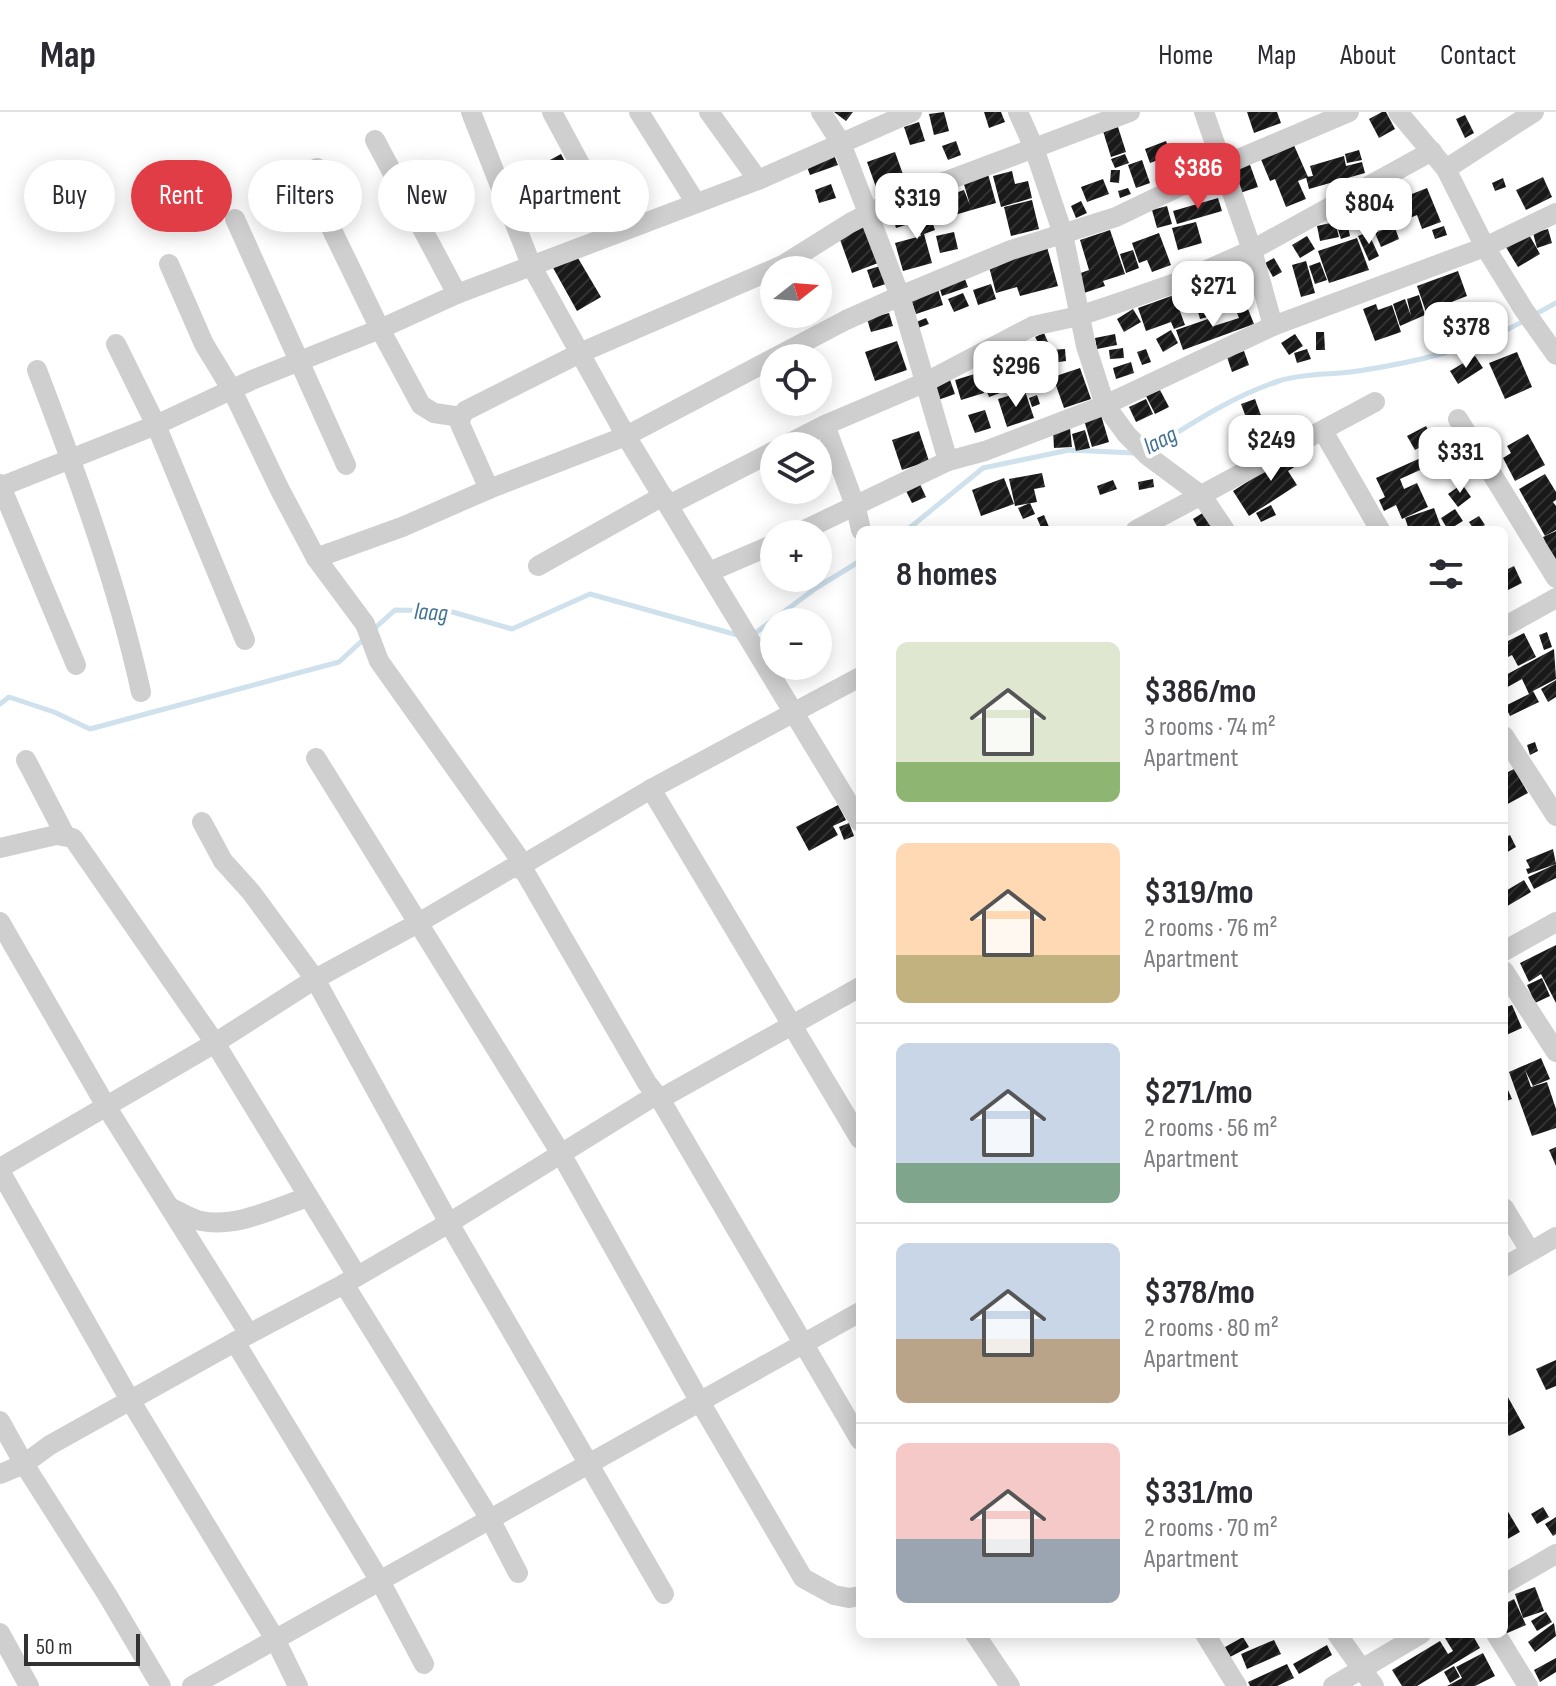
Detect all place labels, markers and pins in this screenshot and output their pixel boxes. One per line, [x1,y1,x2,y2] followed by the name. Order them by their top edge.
[1151,143,1245,211] pin: $386
[870,173,964,241] pin: $319
[1322,178,1416,246] pin: $804
[1166,261,1260,329] pin: $271
[1419,302,1513,370] pin: $378
[969,341,1063,409] pin: $296
[1224,415,1318,483] pin: $249
[1413,427,1507,495] pin: $331

